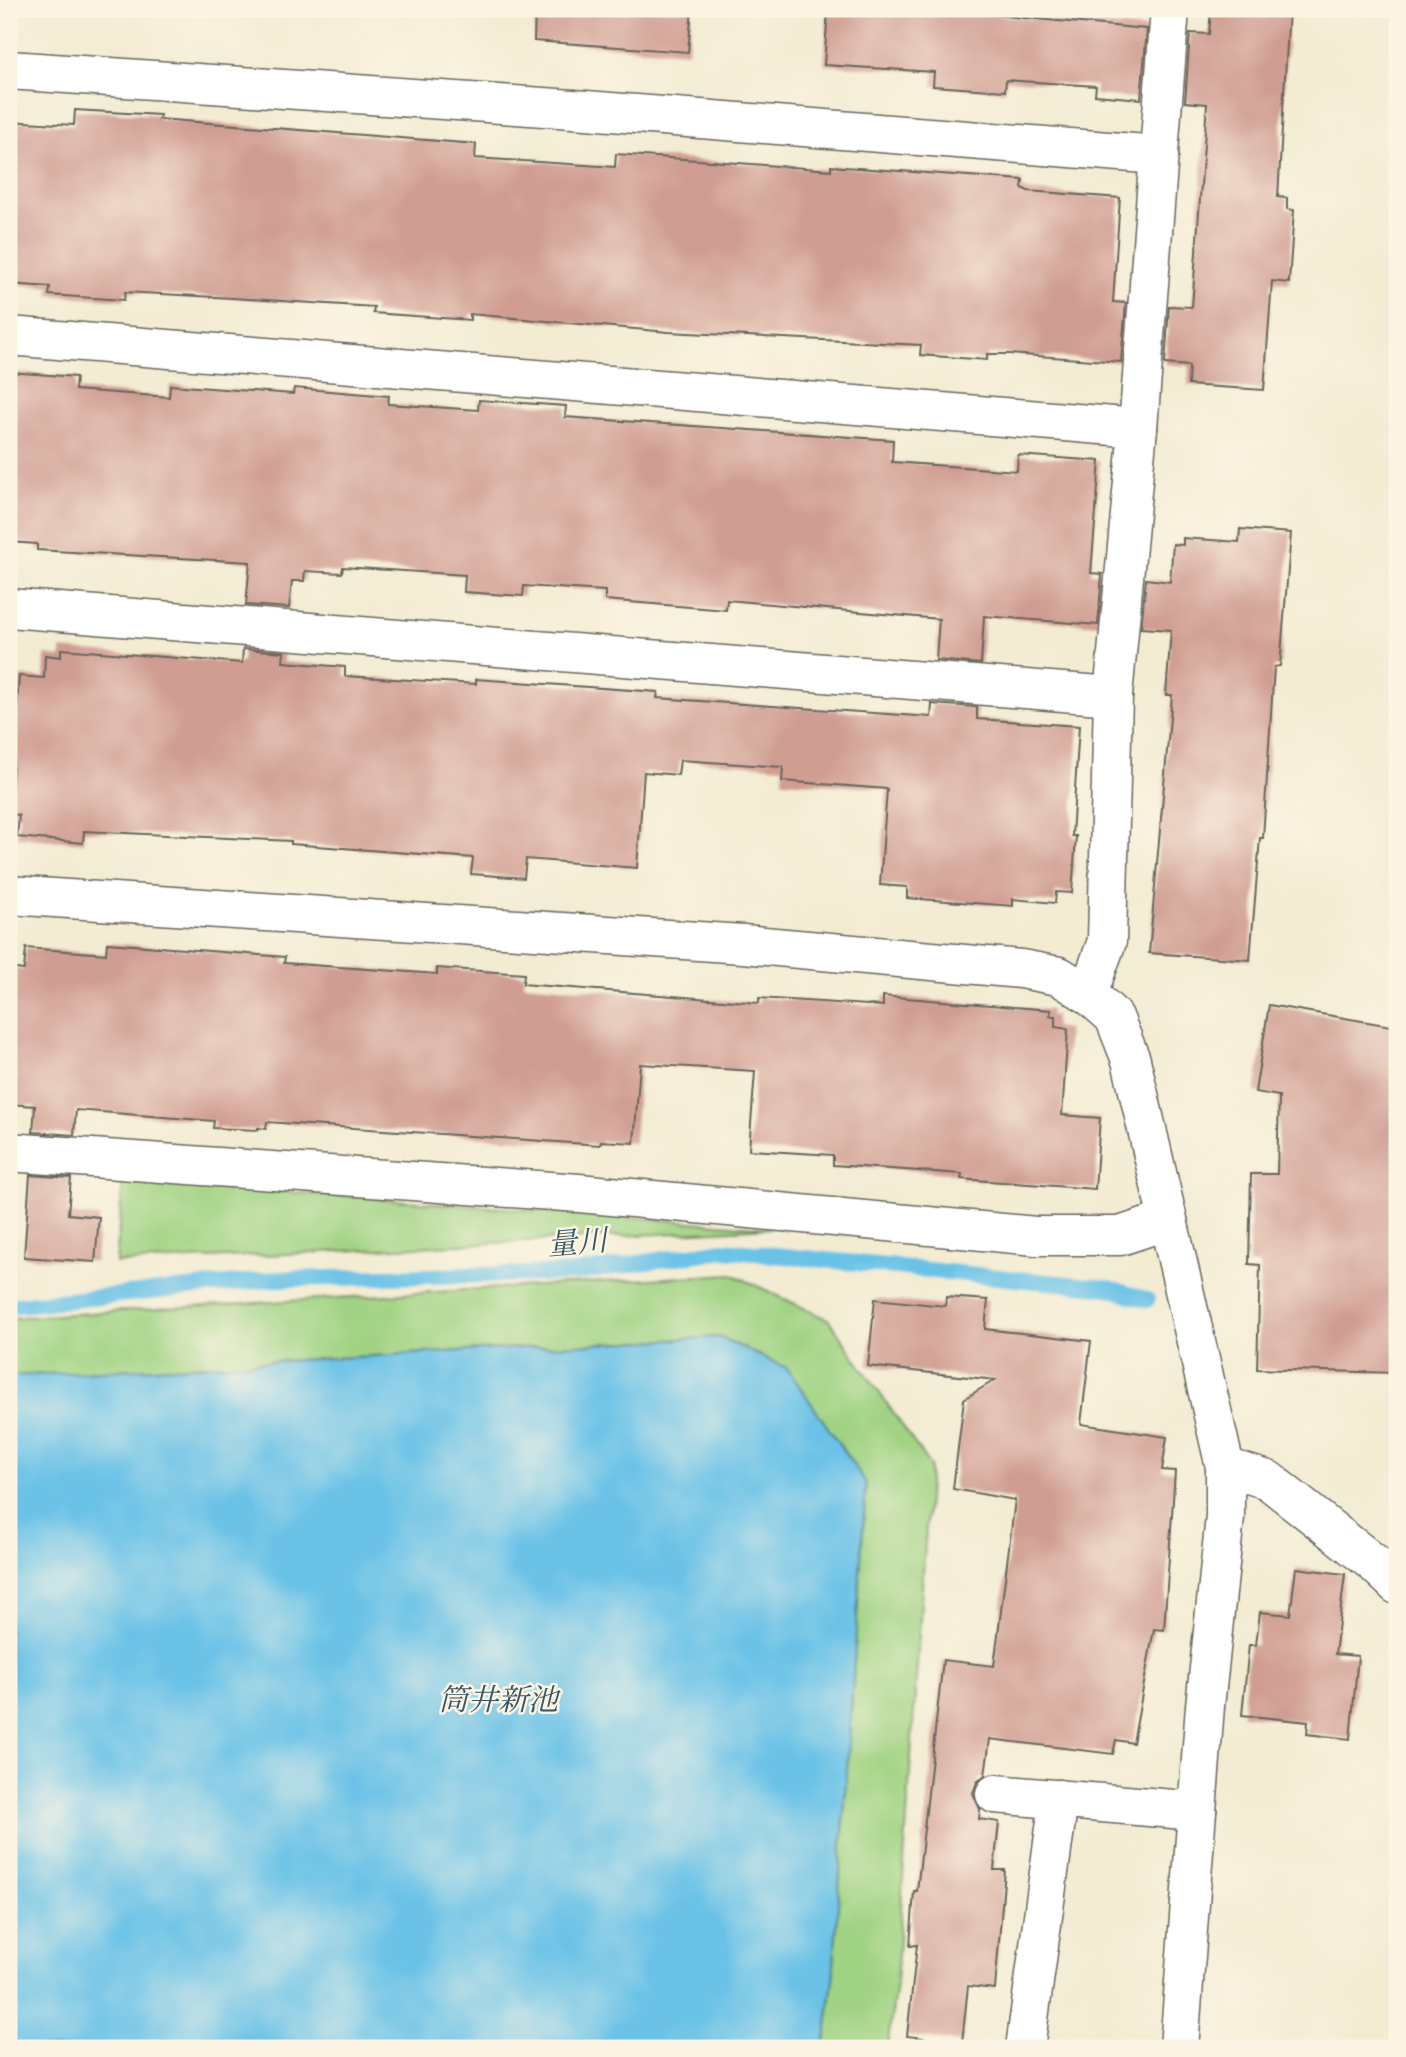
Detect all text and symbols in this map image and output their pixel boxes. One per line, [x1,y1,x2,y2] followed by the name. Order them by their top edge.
[545,1220,612,1264] water label: 量川
[438,1680,561,1719] water label: 筒井新池

